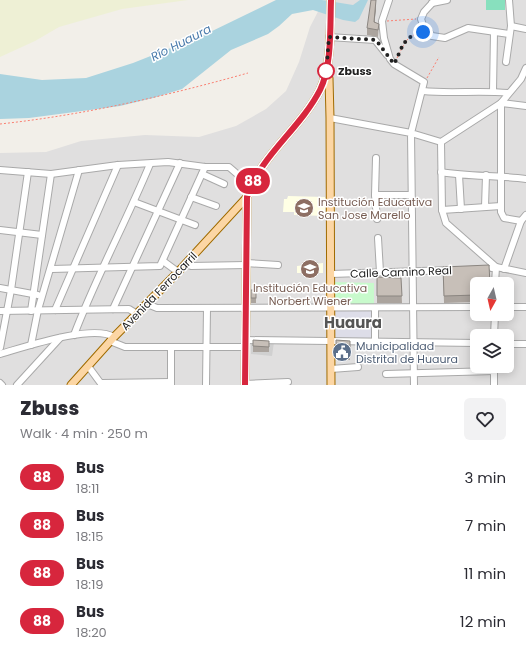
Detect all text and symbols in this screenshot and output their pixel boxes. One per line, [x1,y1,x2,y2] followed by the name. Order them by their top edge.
[148,20,214,65] water label: Río Huaura
[413,22,433,42] your location
[317,62,335,80] marker: Zbuss
[338,63,372,79] place label: Zbuss
[235,168,271,194] line badge: 88
[244,171,262,191] text: 88
[318,194,432,223] place label: Institución Educativa San Jose Marello
[293,197,315,219] school or university icon: Institución Educativa San Jose Marello
[117,248,201,334] street label: Avenida Ferrocarril
[299,258,321,280] school or university icon: Institución Educativa Norbert Wiener
[350,262,452,282] street label: Calle Camino Real
[470,277,514,321] north arrow
[470,277,514,373] map controls
[253,280,367,309] place label: Institución Educativa Norbert Wiener
[324,312,382,333] district label: Huaura
[470,329,514,373] button: layers
[356,338,458,367] place label: Municipalidad Distrital de Huaura
[331,341,353,363] public building icon: Municipalidad Distrital de Huaura
[20,395,79,422] text: Zbuss
[464,398,506,440] button: heart
[20,424,148,443] text: Walk · 4 min · 250 m
[76,457,104,478] text: Bus
[33,467,51,487] text: 88
[464,467,506,488] text: 3 min
[76,479,99,498] text: 18:11
[76,505,104,526] text: Bus
[33,515,51,535] text: 88
[465,515,506,536] text: 7 min
[76,527,103,546] text: 18:15
[76,553,104,574] text: Bus
[33,563,51,583] text: 88
[464,563,506,584] text: 11 min
[76,575,103,594] text: 18:19
[76,601,104,622] text: Bus
[33,611,51,631] text: 88
[460,611,506,632] text: 12 min
[76,623,107,642] text: 18:20

